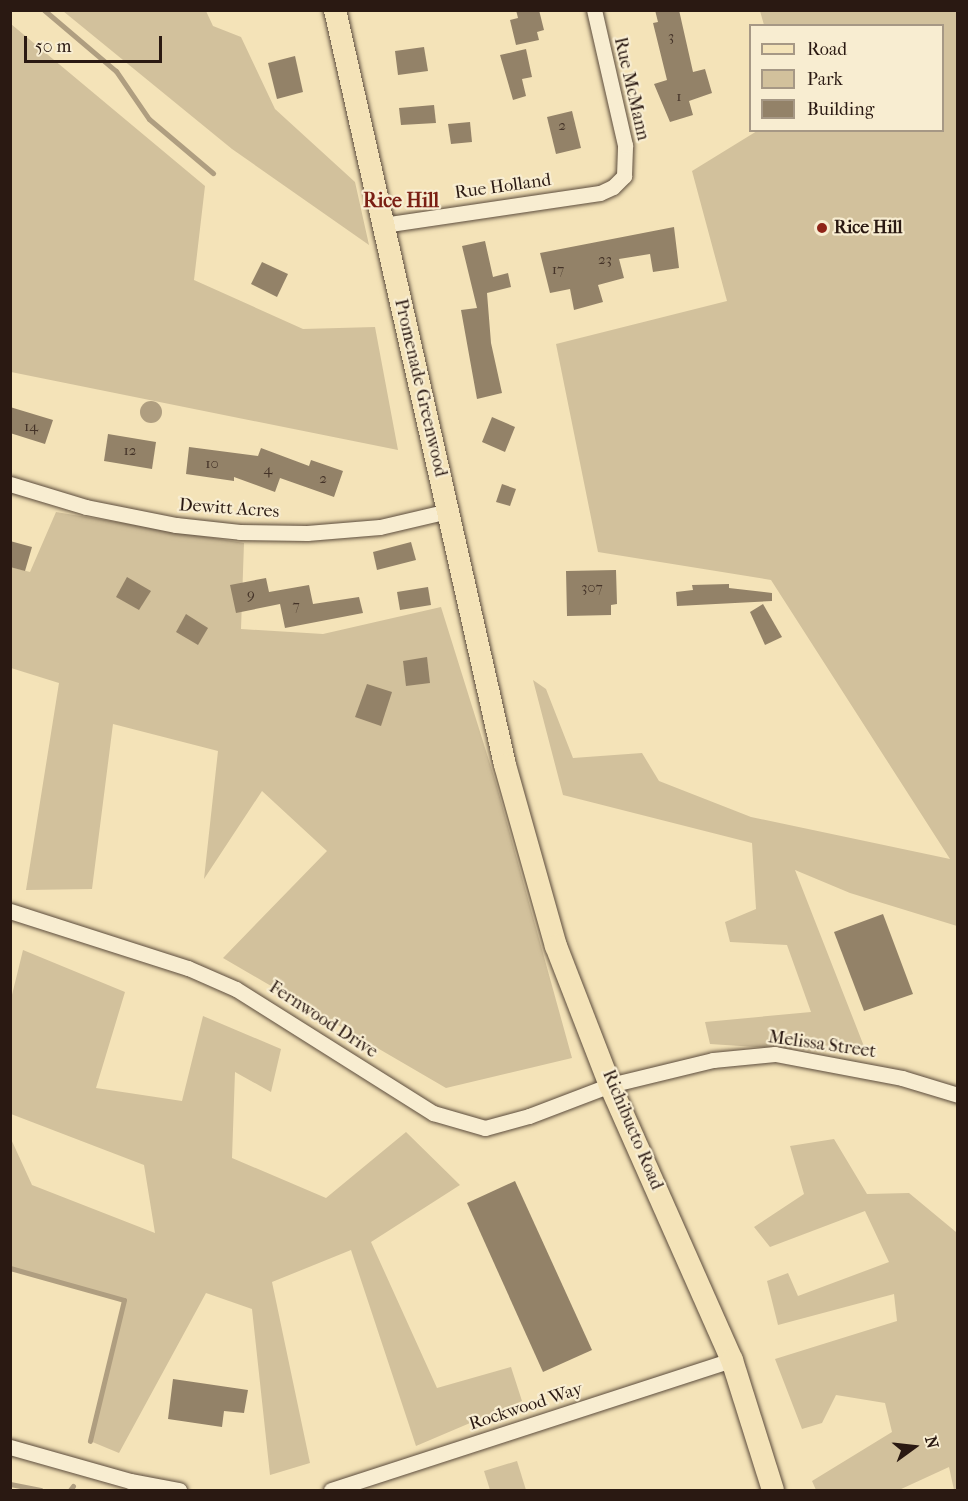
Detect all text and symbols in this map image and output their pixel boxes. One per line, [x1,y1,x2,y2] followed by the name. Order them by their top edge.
[27,24,165,62] scale bar
[749,24,944,132] legend
[668,28,674,46] house number: 3
[609,35,653,143] street label: Rue McMann
[35,36,71,57] text: 50 m
[807,39,847,60] text: Road
[807,69,843,90] text: Park
[676,88,682,106] house number: 1
[807,99,874,120] text: Building
[558,117,566,135] house number: 2
[453,170,553,204] street label: Rue Holland
[363,188,439,212] district label: Rice Hill
[834,217,902,239] place label: Rice Hill
[815,221,829,235] marker: Rice Hill
[598,251,612,269] house number: 23
[552,261,564,279] house number: 17
[389,297,451,479] street label: Promenade Greenwood
[24,418,38,436] house number: 14
[123,442,137,460] house number: 12
[205,455,219,473] house number: 10
[264,461,272,479] house number: 4
[319,470,327,488] house number: 2
[178,495,280,523] street label: Dewitt Acres
[581,579,603,597] house number: 307
[247,586,255,604] house number: 9
[292,597,300,615] house number: 7
[265,977,381,1063] street label: Fernwood Drive
[767,1027,877,1063] street label: Melissa Street
[597,1067,667,1193] street label: Richibucto Road
[466,1378,586,1436] street label: Rockwood Way
[884,1417,944,1477] north arrow
[921,1434,943,1451] text: N

